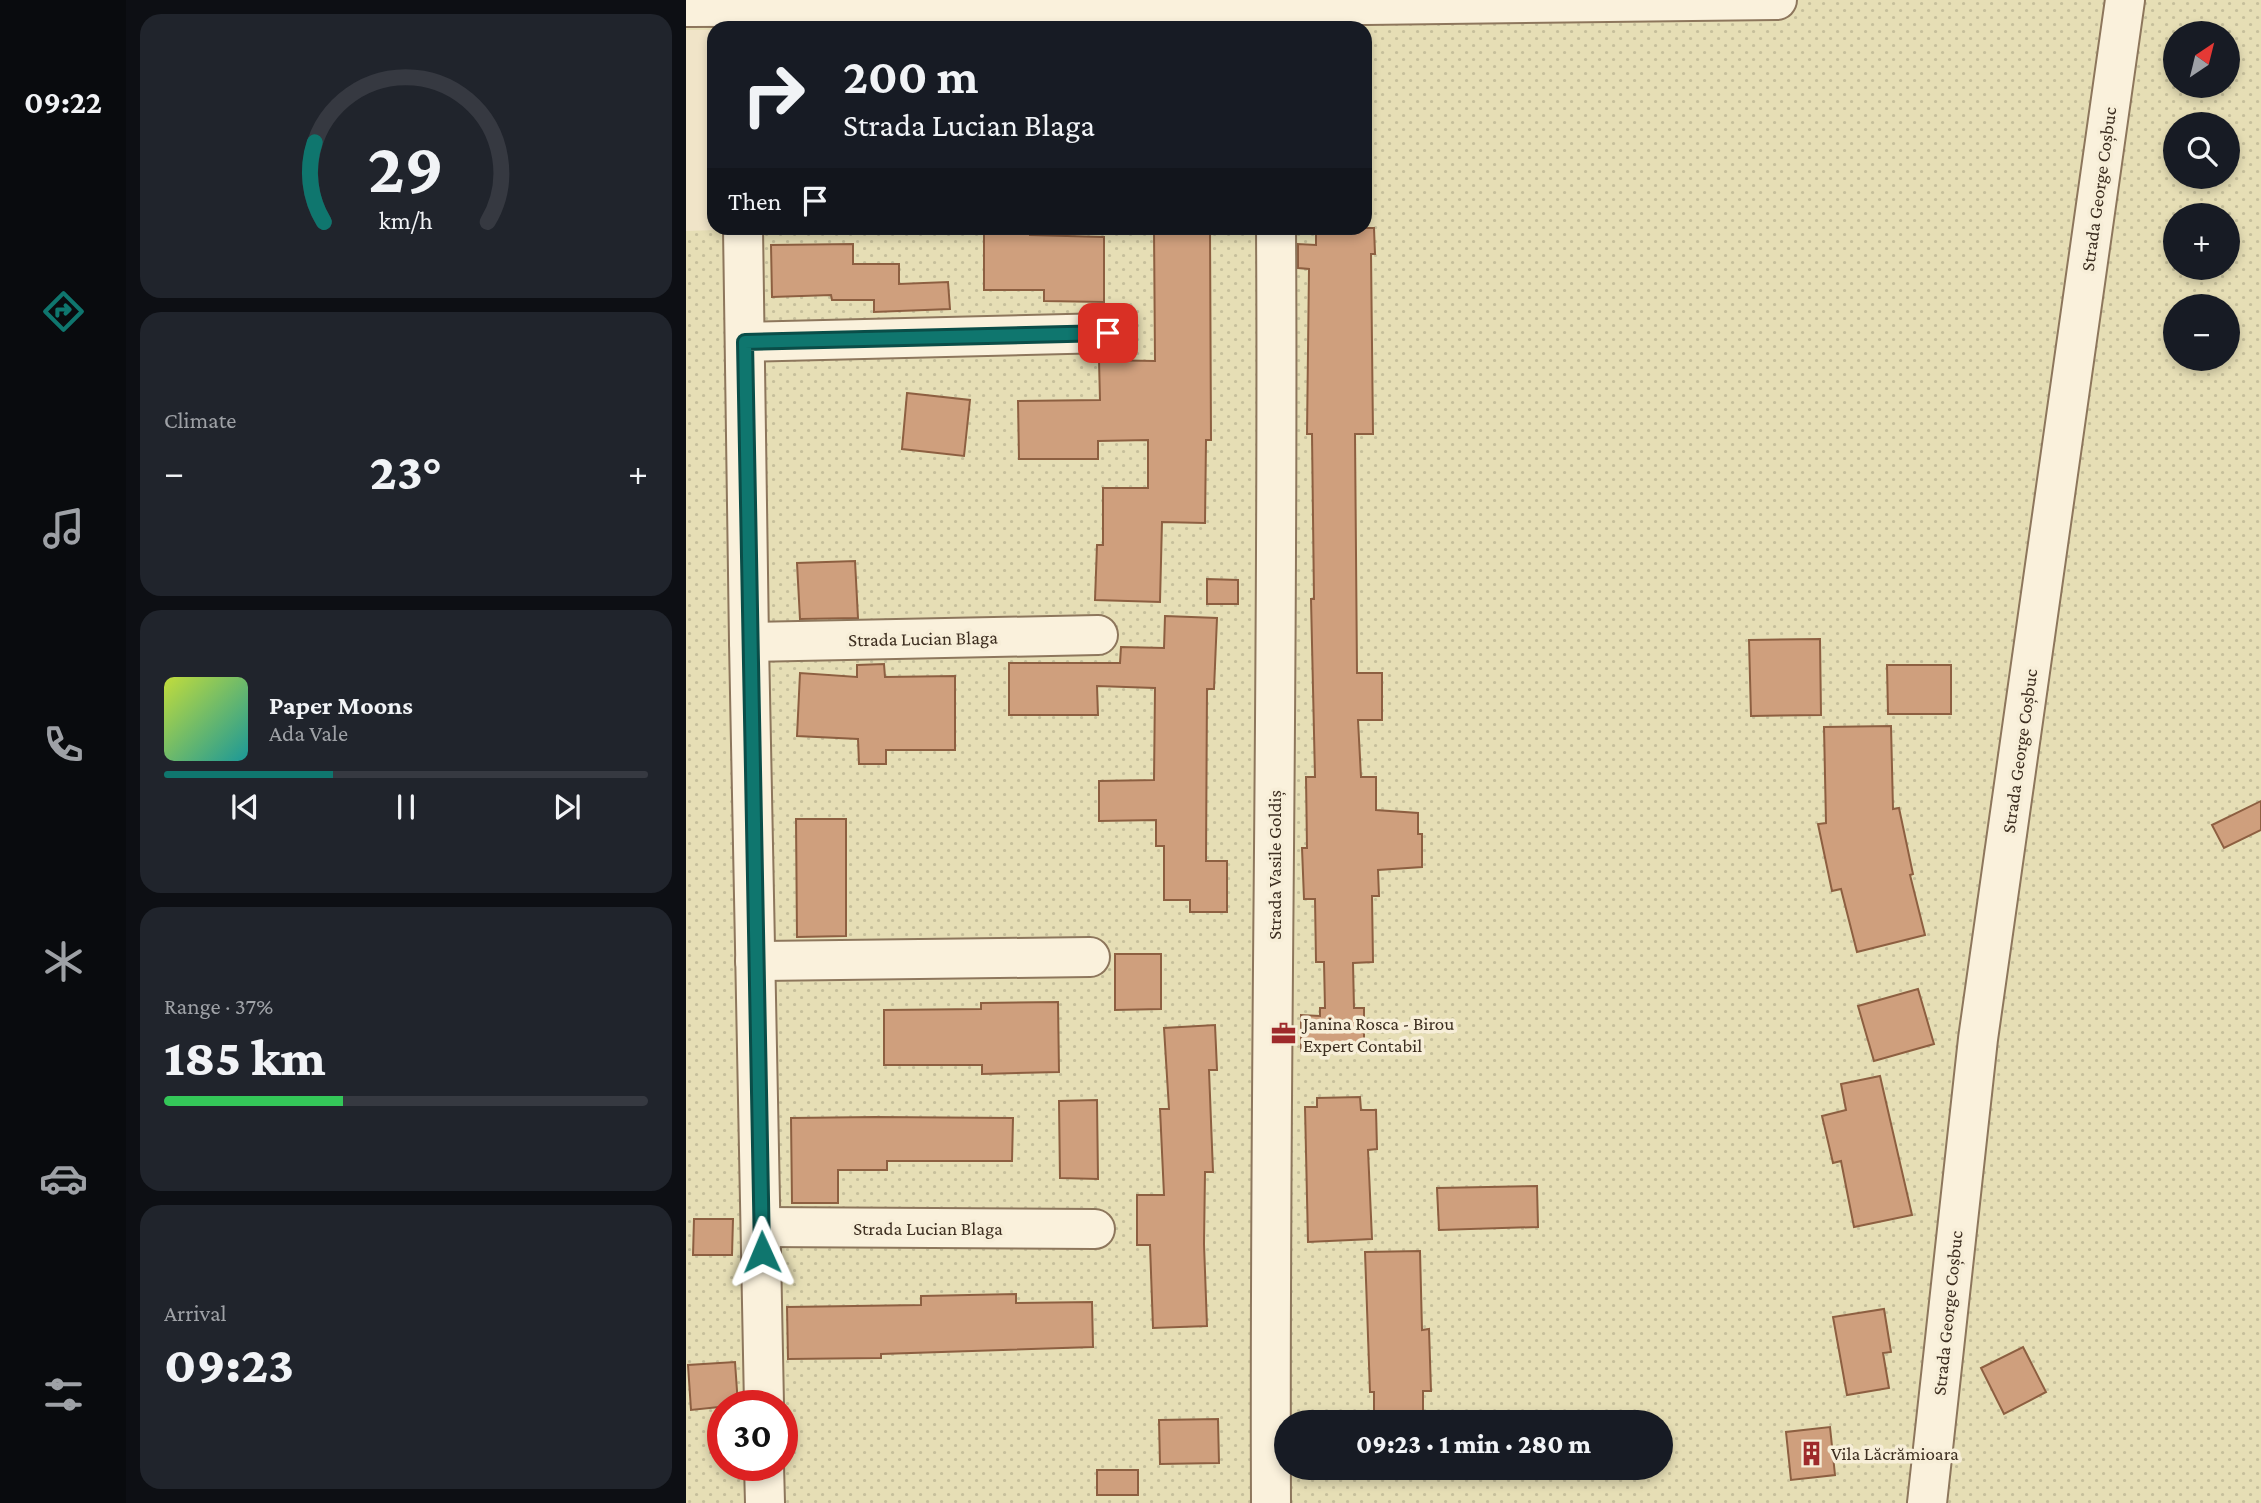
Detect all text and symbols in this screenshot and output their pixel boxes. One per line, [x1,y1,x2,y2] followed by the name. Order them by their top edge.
[2163,21,2240,98] north arrow
[2163,21,2240,371] map controls
[728,49,819,140] icon: right
[843,49,978,104] text: 200 m
[24,84,102,120] text: 09:22
[2077,106,2122,273] street label: Strada George Coșbuc
[843,107,1095,143] text: Strada Lucian Blaga
[2163,112,2240,189] button: search
[368,127,444,208] text: 29
[796,182,834,220] icon: arrive
[728,187,782,216] text: Then
[2163,203,2240,280] button: +
[379,207,433,234] text: km/h
[39,287,88,336] icon: directions
[2163,294,2240,371] button: −
[1078,303,1138,363] pin
[1089,314,1127,352] icon: arrive
[164,407,236,433] text: Climate
[370,442,442,500] text: 23°
[164,451,184,493] text: −
[628,451,648,493] text: +
[39,504,88,553] icon: music
[848,627,998,650] street label: Strada Lucian Blaga
[1998,668,2043,835] street label: Strada George Coșbuc
[269,691,413,720] text: Paper Moons
[39,720,88,769] icon: phone
[269,720,348,746] text: Ada Vale
[226,788,264,826] icon: previous
[387,788,425,826] icon: pause
[548,788,586,826] icon: next
[1264,790,1287,940] street label: Strada Vasile Goldiș
[39,937,88,986] icon: climate
[164,993,273,1019] text: Range · 37%
[1301,1013,1454,1056] place label: Janina Rosca - Birou Expert Contabil
[1269,1020,1297,1048] office icon: Janina Rosca - Birou Expert Contabil
[164,1028,326,1086] text: 185 km
[39,1154,88,1203] icon: car
[725,1215,799,1289] position arrow
[853,1218,1003,1239] street label: Strada Lucian Blaga
[1928,1230,1969,1397] street label: Strada George Coșbuc
[164,1300,227,1326] text: Arrival
[164,1335,294,1393] text: 09:23
[39,1370,88,1419] icon: filters
[707,1390,798,1481] speed limit sign: 30
[1356,1430,1591,1459] text: 09:23 · 1 min · 280 m
[1797,1439,1825,1467] building icon: Vila Lăcrămioara
[1831,1443,1959,1464] place label: Vila Lăcrămioara

